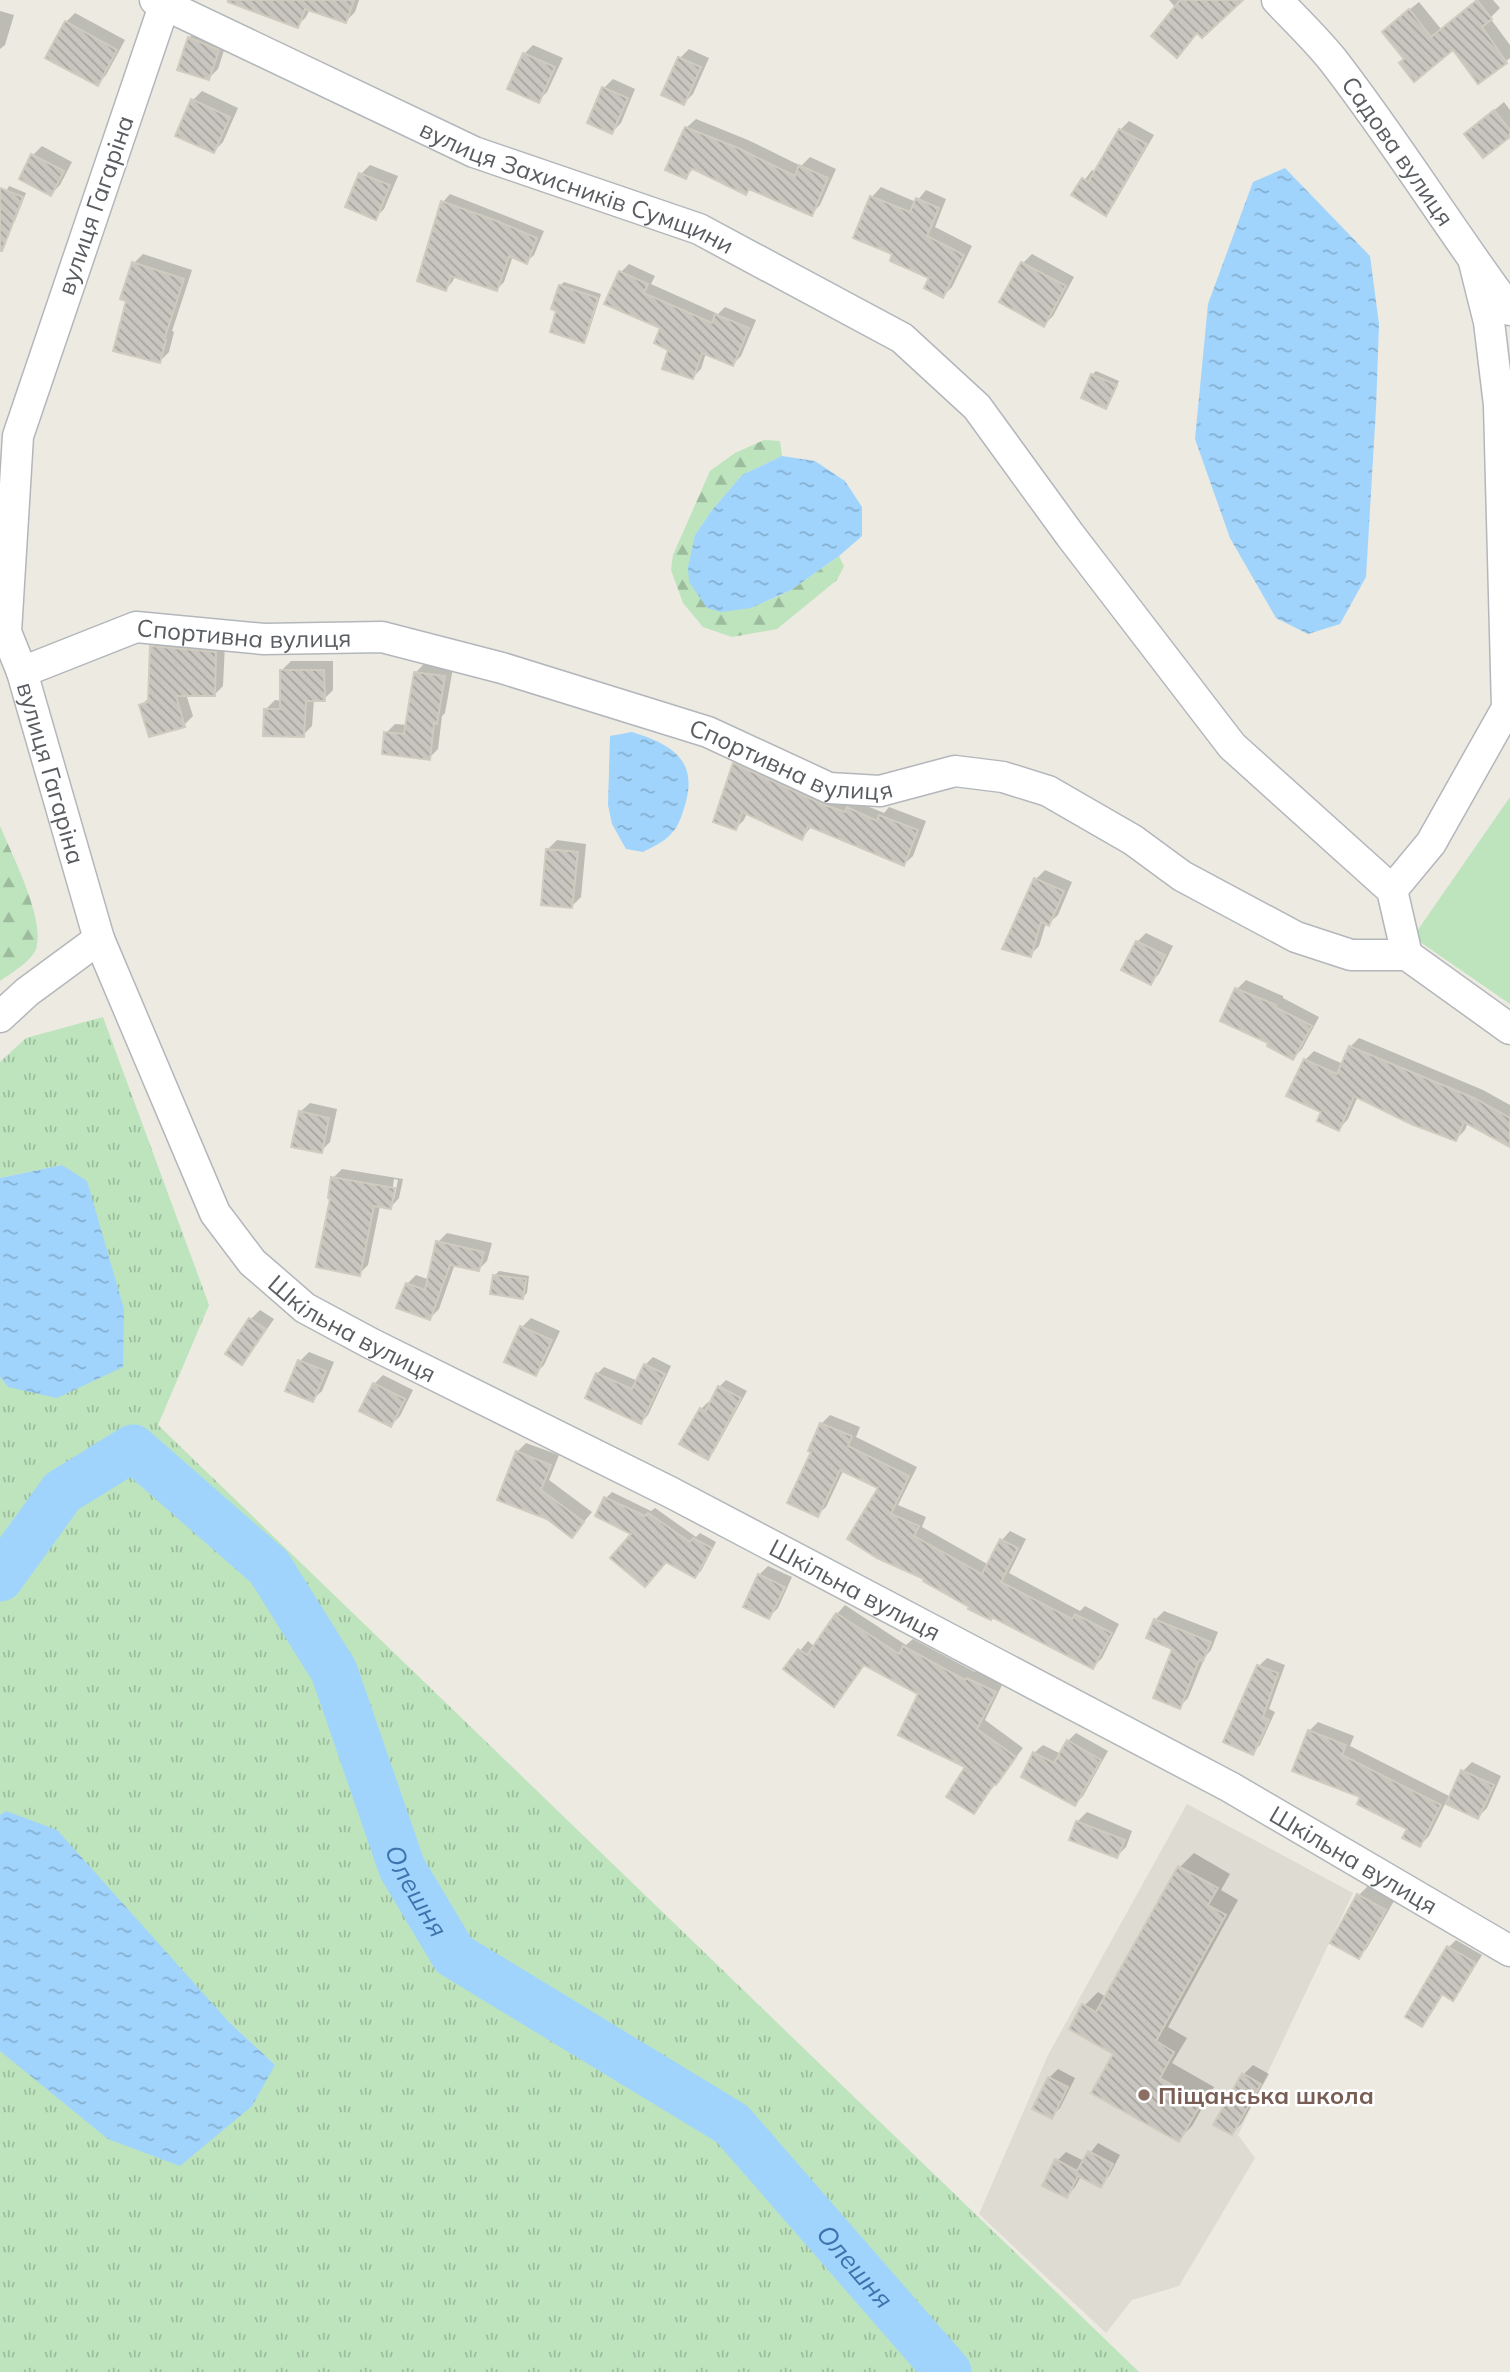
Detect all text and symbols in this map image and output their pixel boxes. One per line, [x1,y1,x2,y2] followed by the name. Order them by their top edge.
[1335,70,1461,231] street label: Садова вулиця
[50,111,140,299] street label: вулиця Гагаріна
[415,113,739,260] street label: вулиця Захисників Сумщини
[135,612,352,654] street label: Спортивна вулиця
[11,679,92,867] street label: вулиця Гагаріна
[686,712,896,806] street label: Спортивна вулиця
[262,1268,441,1388] street label: Шкільна вулиця
[764,1532,946,1647] street label: Шкільна вулиця
[1264,1799,1443,1920] street label: Шкільна вулиця
[379,1840,456,1943] water label: Олешня
[1158,2080,1374,2110] place label: Піщанська школа
[1136,2087,1152,2103] marker: Піщанська школа
[810,2217,901,2315] water label: Олешня

